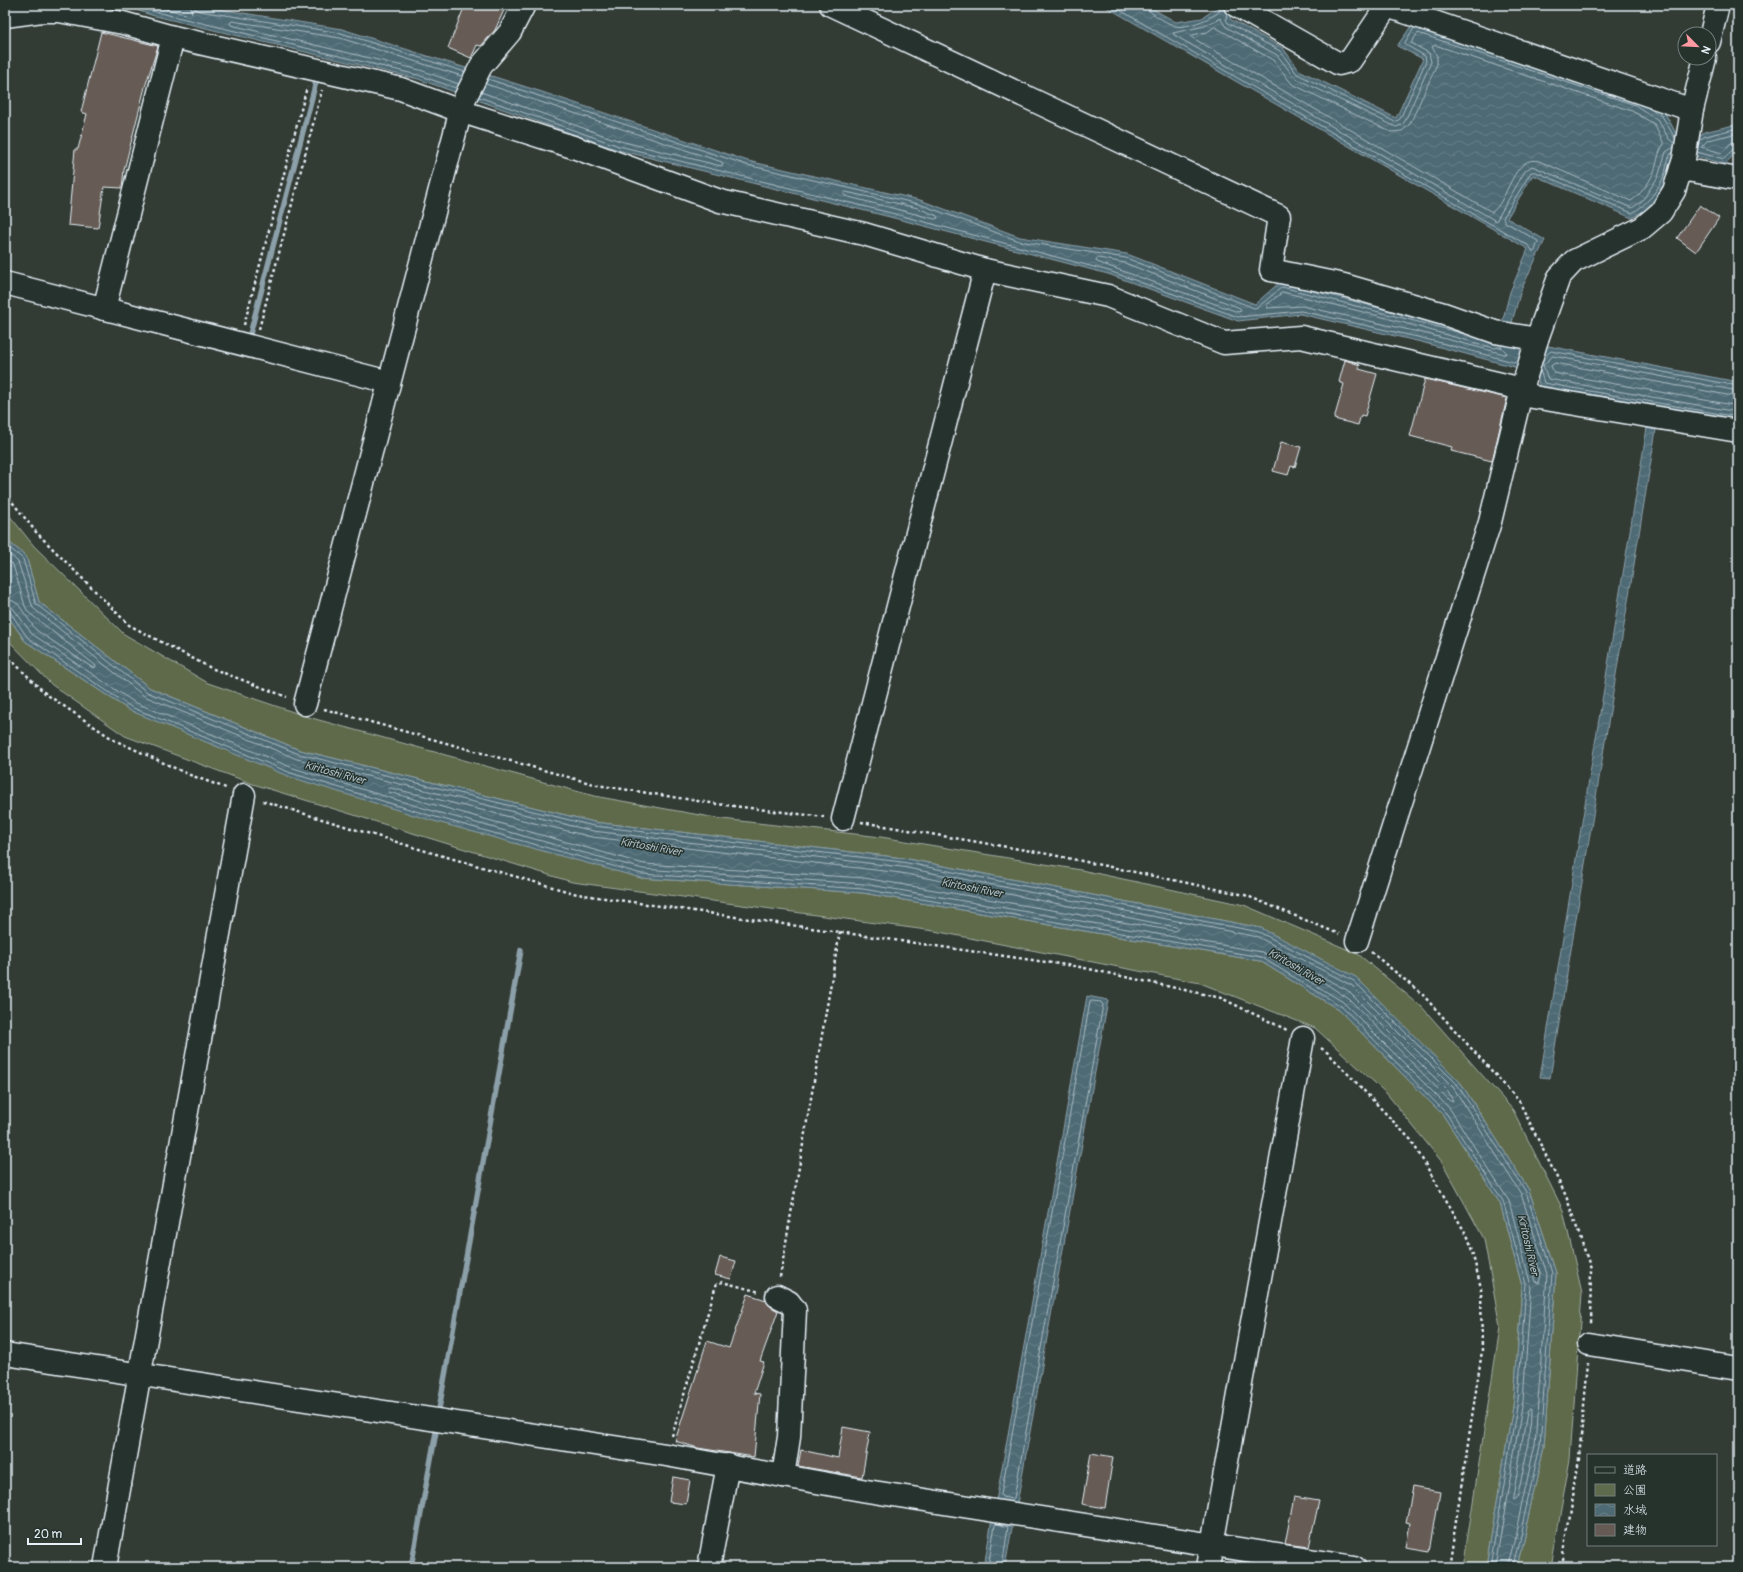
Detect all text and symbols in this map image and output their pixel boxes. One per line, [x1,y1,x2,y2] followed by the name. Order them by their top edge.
[1677,26,1717,66] north arrow
[1698,44,1713,56] text: N
[303,759,369,788] water label: Kiritoshi River
[619,835,685,859] water label: Kiritoshi River
[940,876,1006,901] water label: Kiritoshi River
[1266,946,1328,989] water label: Kiritoshi River
[1515,1213,1542,1279] water label: Kiritoshi River
[1587,1454,1717,1546] legend
[1623,1463,1647,1478] text: 道路
[1623,1483,1647,1498] text: 公園
[1623,1503,1647,1518] text: 水域
[28,1520,81,1546] scale bar
[1623,1523,1647,1538] text: 建物
[34,1527,63,1542] text: 20 m

